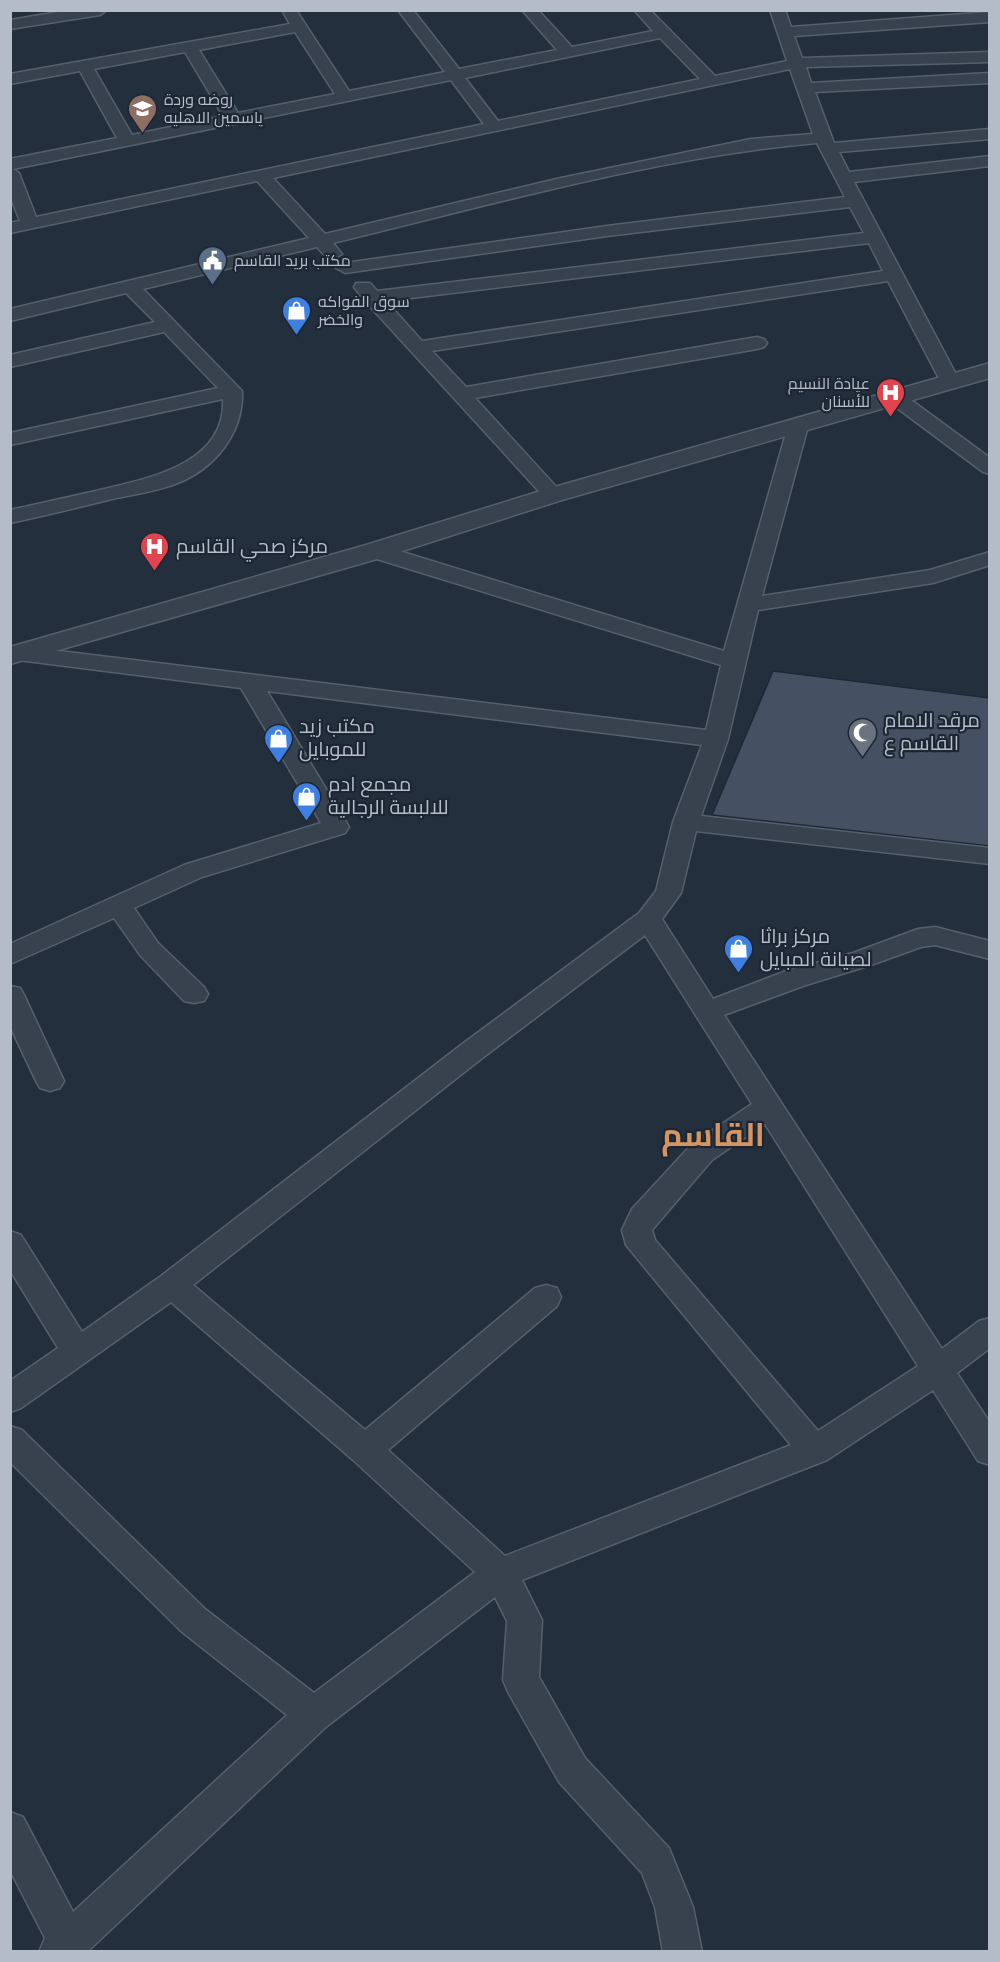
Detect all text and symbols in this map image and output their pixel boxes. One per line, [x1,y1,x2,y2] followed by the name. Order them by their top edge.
[164,90,264,128] place label: روضه وردة ياسمين الاهليه
[127,92,159,134] school or university icon: روضه وردة ياسمين الاهليه
[197,244,229,286] public building icon: مكتب بريد القاسم
[234,251,351,272] place label: مكتب بريد القاسم
[317,292,410,329] place label: سوق الفواكه والخضر
[281,294,313,336] shop icon: سوق الفواكه والخضر
[788,374,870,412] place label: عيادة النسيم للأسنان
[875,376,907,418] hospital icon: عيادة النسيم للأسنان
[139,530,171,572] hospital icon: مركز صحي القاسم
[176,534,328,562] place label: مركز صحي القاسم
[884,708,980,757] place label: مرقد الامام القاسم ع
[299,714,375,762] place label: مكتب زيد للموبايل
[847,716,879,758] mosque icon: مرقد الامام القاسم ع
[262,722,294,764] shop icon: مكتب زيد للموبايل
[328,772,449,819] place label: مجمع ادم للالبسة الرجالية
[291,780,323,822] shop icon: مجمع ادم للالبسة الرجالية
[760,924,871,972] place label: مركز براثا لصيانة المبايل
[723,932,755,974] shop icon: مركز براثا لصيانة المبايل
[661,1116,765,1157] district label: القاسم

